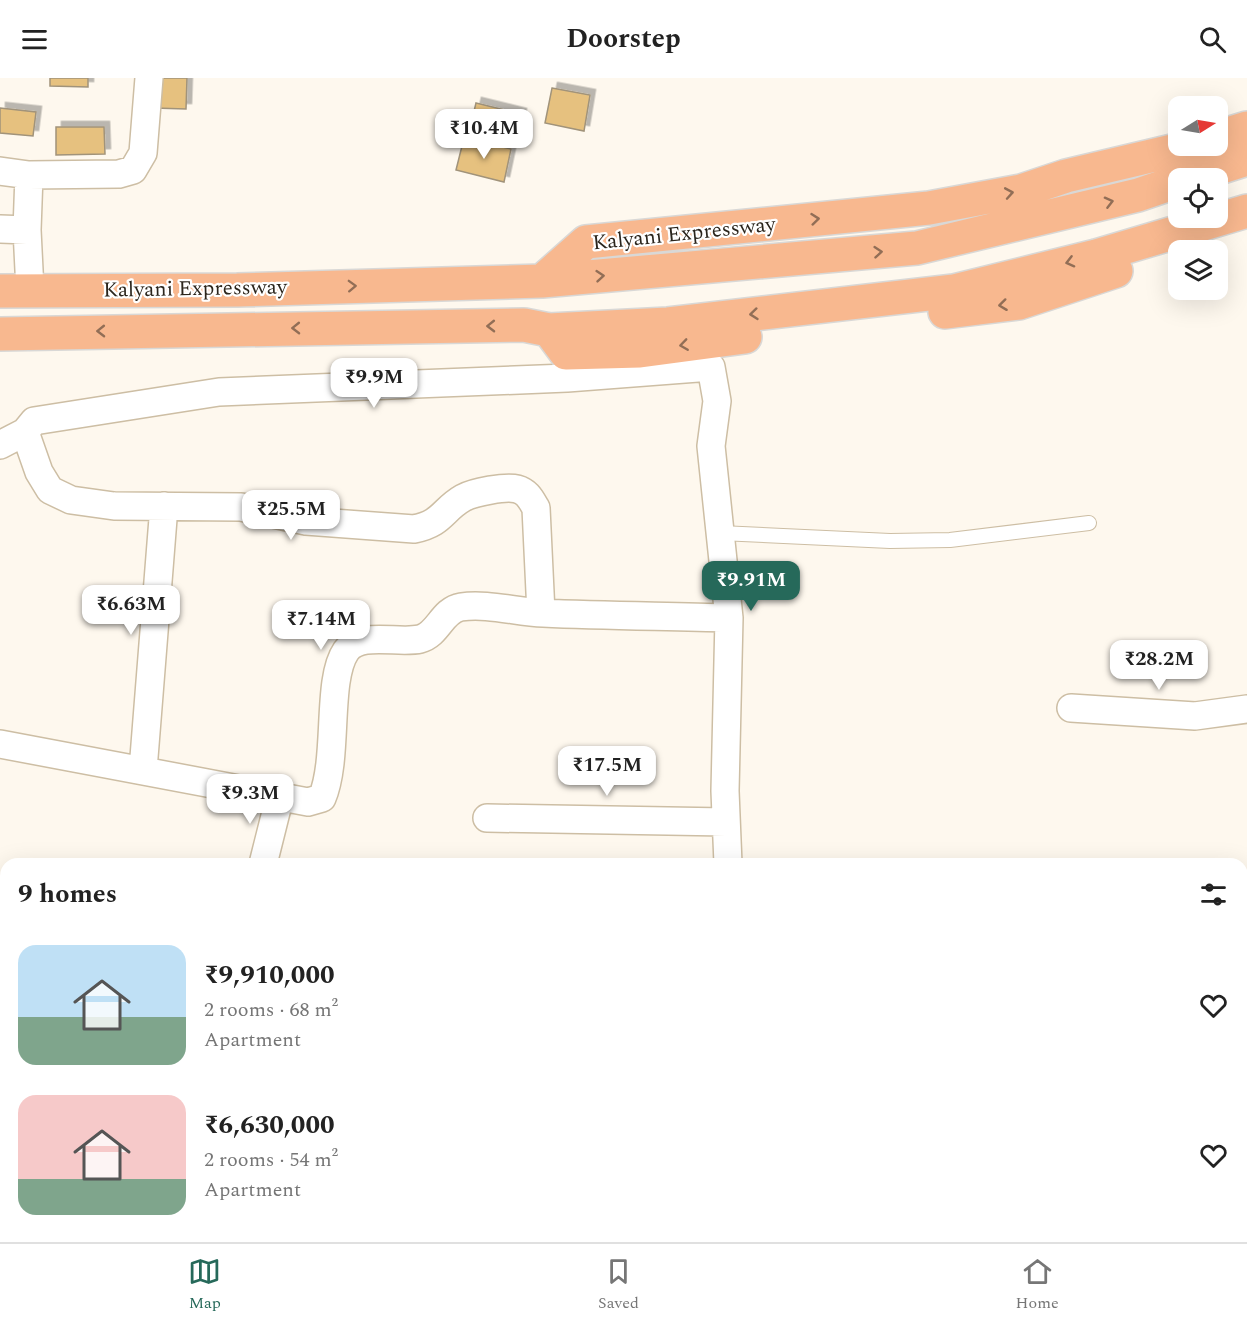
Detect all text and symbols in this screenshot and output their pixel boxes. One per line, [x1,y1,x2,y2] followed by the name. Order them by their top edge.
[566,18,681,60] text: Doorstep
[18,23,51,56] icon: menu
[1196,23,1229,56] icon: search
[1168,96,1228,156] north arrow
[1168,96,1228,300] map controls
[435,109,533,160] pin: ₹10.4M
[449,113,519,143] text: ₹10.4M
[1168,168,1228,228] button: locate
[1004,188,1013,200] one-way arrow
[1104,196,1114,209] one-way arrow
[591,208,778,260] street label: Kalyani Expressway
[811,214,820,226] one-way arrow
[1168,240,1228,300] button: layers
[873,245,882,258] one-way arrow
[1065,255,1075,268] one-way arrow
[595,269,604,282] one-way arrow
[103,271,288,307] street label: Kalyani Expressway
[348,280,357,293] one-way arrow
[998,298,1007,310] one-way arrow
[749,307,758,320] one-way arrow
[487,320,496,332] one-way arrow
[292,322,301,335] one-way arrow
[97,325,106,337] one-way arrow
[680,339,689,351] one-way arrow
[332,358,416,409] pin: ₹9.9M
[345,362,403,392] text: ₹9.9M
[242,490,340,541] pin: ₹25.5M
[256,494,326,524] text: ₹25.5M
[702,561,800,612] pin: ₹9.91M
[716,565,786,595] text: ₹9.91M
[82,585,180,636] pin: ₹6.63M
[96,589,166,619] text: ₹6.63M
[272,600,370,651] pin: ₹7.14M
[286,604,356,634] text: ₹7.14M
[1110,640,1208,691] pin: ₹28.2M
[1124,644,1194,674] text: ₹28.2M
[558,746,656,797] pin: ₹17.5M
[572,750,642,780] text: ₹17.5M
[208,774,292,825] pin: ₹9.3M
[221,778,279,808] text: ₹9.3M
[18,874,117,914] text: 9 homes
[1197,878,1230,911] icon: filters
[204,955,335,995] text: ₹9,910,000
[66,969,138,1041] icon: home
[1197,989,1230,1022] icon: heart
[204,995,338,1025] text: 2 rooms · 68 m²
[204,1025,301,1055] text: Apartment
[204,1105,335,1145] text: ₹6,630,000
[66,1119,138,1191] icon: home
[1197,1139,1230,1172] icon: heart
[204,1145,338,1175] text: 2 rooms · 54 m²
[204,1175,301,1205] text: Apartment
[188,1255,221,1315] tab: Map
[598,1255,639,1315] tab: Saved
[1016,1255,1059,1315] tab: Home

